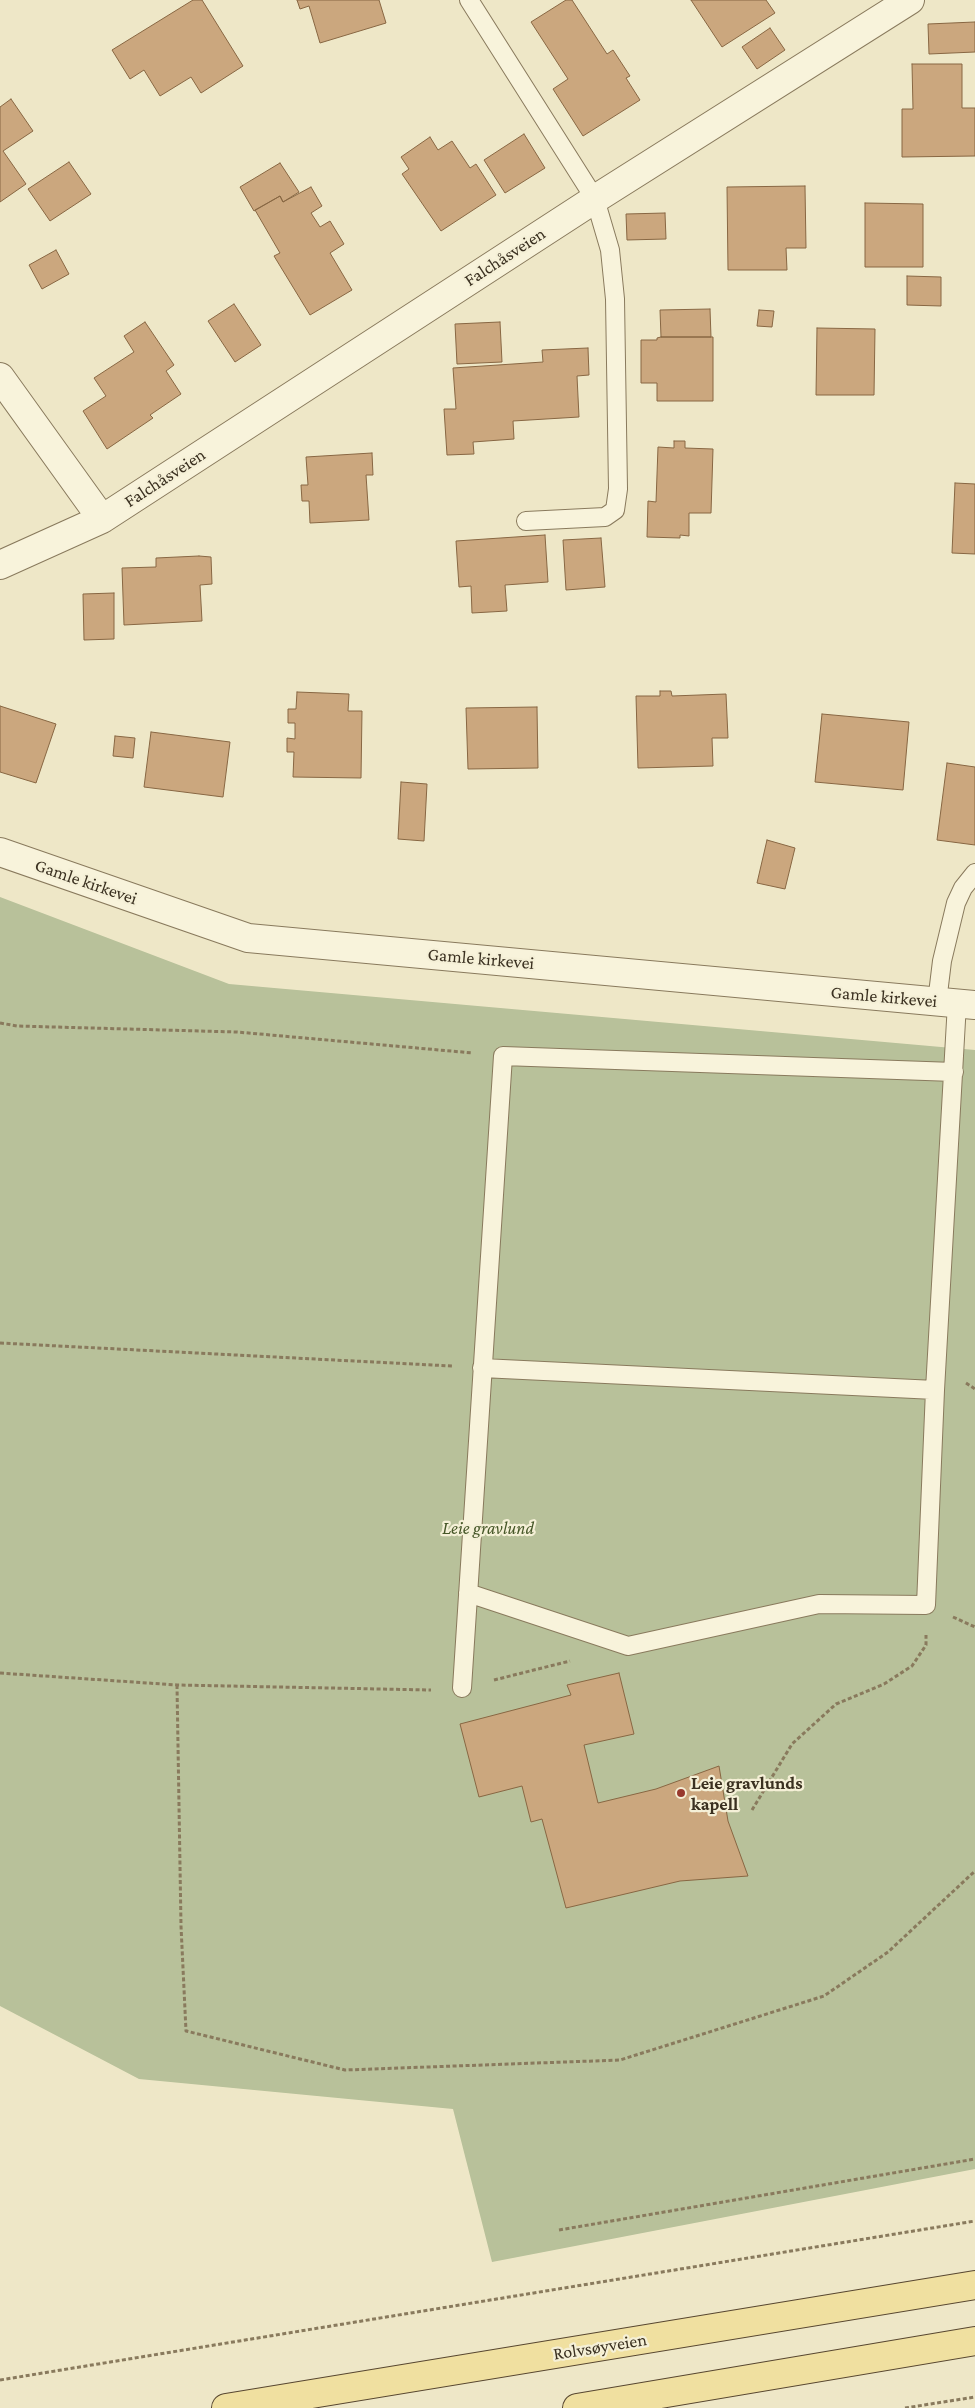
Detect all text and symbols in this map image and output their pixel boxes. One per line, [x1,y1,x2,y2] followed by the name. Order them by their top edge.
[460,223,550,291] street label: Falchåsveien
[120,444,210,512] street label: Falchåsveien
[32,854,140,910] street label: Gamle kirkevei
[427,944,535,974] street label: Gamle kirkevei
[830,982,938,1012] street label: Gamle kirkevei
[442,1517,534,1539] park label: Leie gravlund
[691,1772,802,1815] place label: Leie gravlunds kapell
[675,1787,687,1799] marker: Leie gravlunds kapell
[552,2329,648,2365] street label: Rolvsøyveien

